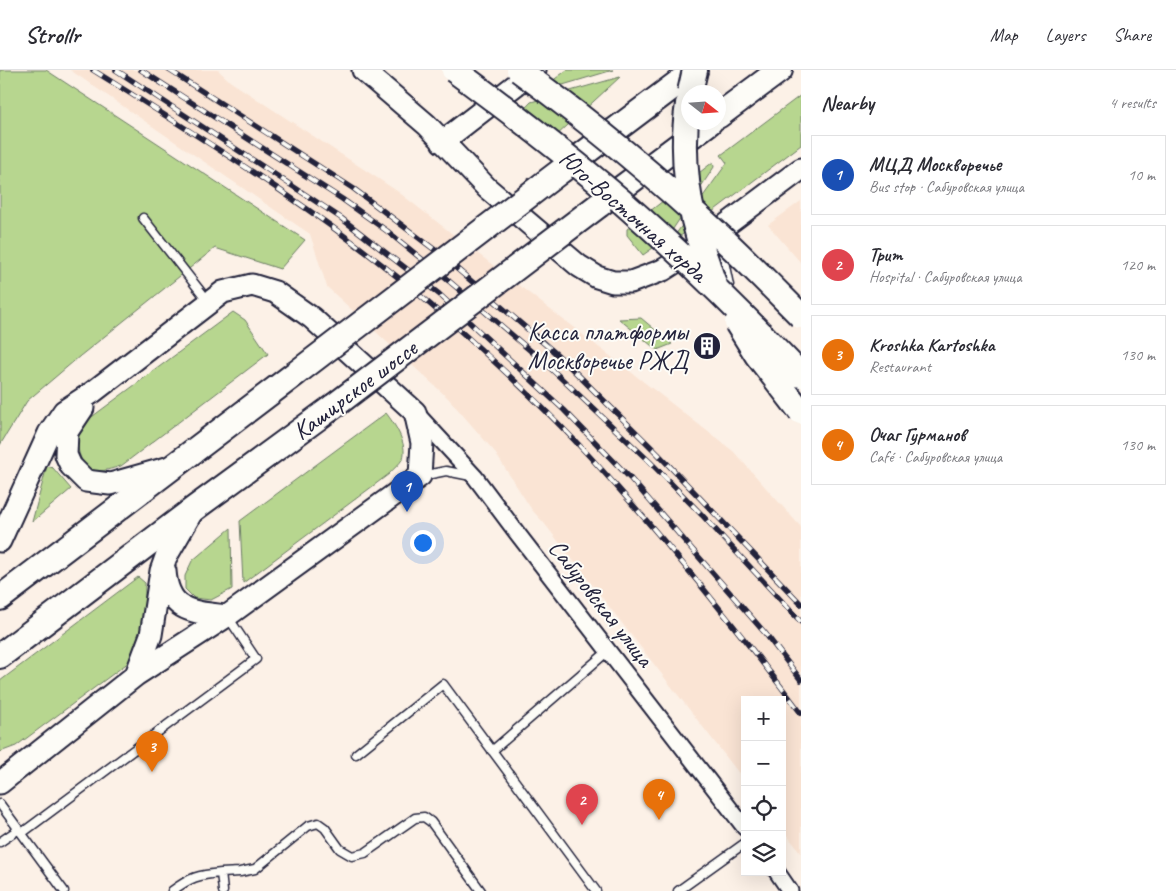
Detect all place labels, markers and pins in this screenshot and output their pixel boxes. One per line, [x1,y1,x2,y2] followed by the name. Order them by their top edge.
[528,316,690,377] place label: Касса платформы Москворечье РЖД
[692,331,722,361] building icon: Касса платформы Москворечье РЖД
[391,471,423,512] pin: 1
[136,731,168,772] pin: 3
[643,779,675,820] pin: 4
[566,784,598,825] pin: 2

